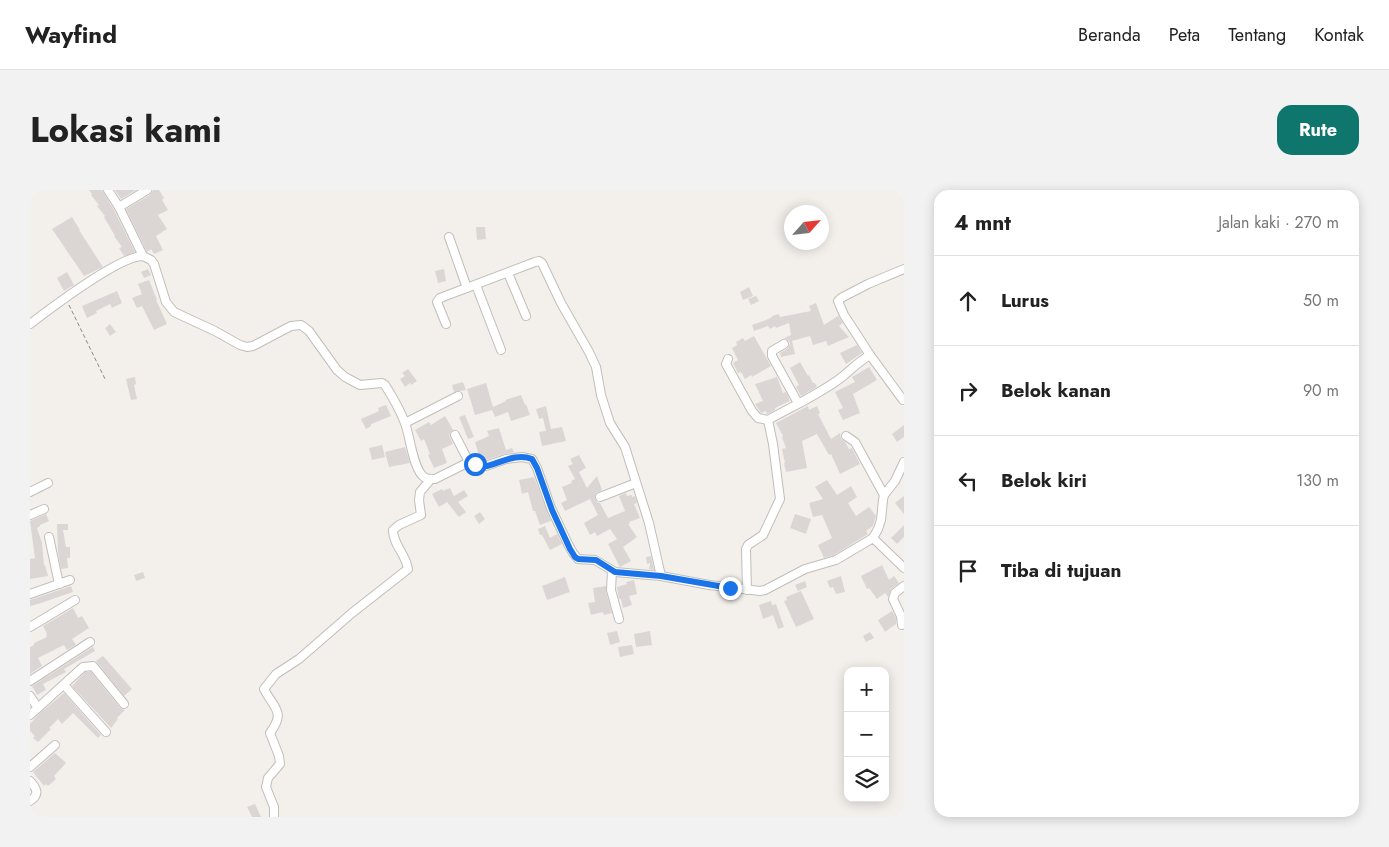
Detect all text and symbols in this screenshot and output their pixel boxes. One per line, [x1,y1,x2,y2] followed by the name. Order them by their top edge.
[25,17,117,52] text: Wayfind
[1078,22,1141,48] text: Beranda
[1169,22,1200,48] text: Peta
[1228,22,1286,48] text: Tentang
[1314,22,1364,48] text: Kontak
[30,105,222,155] text: Lokasi kami
[1277,105,1359,155] button: Rute
[784,205,829,250] north arrow
[954,208,1011,238] text: 4 mnt
[1218,211,1339,234] text: Jalan kaki · 270 m
[954,287,982,315] icon: ahead
[1001,287,1049,314] text: Lurus
[1303,289,1339,312] text: 50 m
[954,377,982,405] icon: right
[1001,377,1111,404] text: Belok kanan
[1303,379,1339,402] text: 90 m
[464,453,487,476] route start
[954,467,982,495] icon: left
[1001,467,1087,494] text: Belok kiri
[1296,469,1339,492] text: 130 m
[954,557,982,585] icon: arrive
[1001,557,1121,584] text: Tiba di tujuan
[719,577,742,600] route end
[844,667,889,802] map controls
[844,667,889,712] button: +
[844,712,889,757] button: −
[844,757,889,802] button: layers

